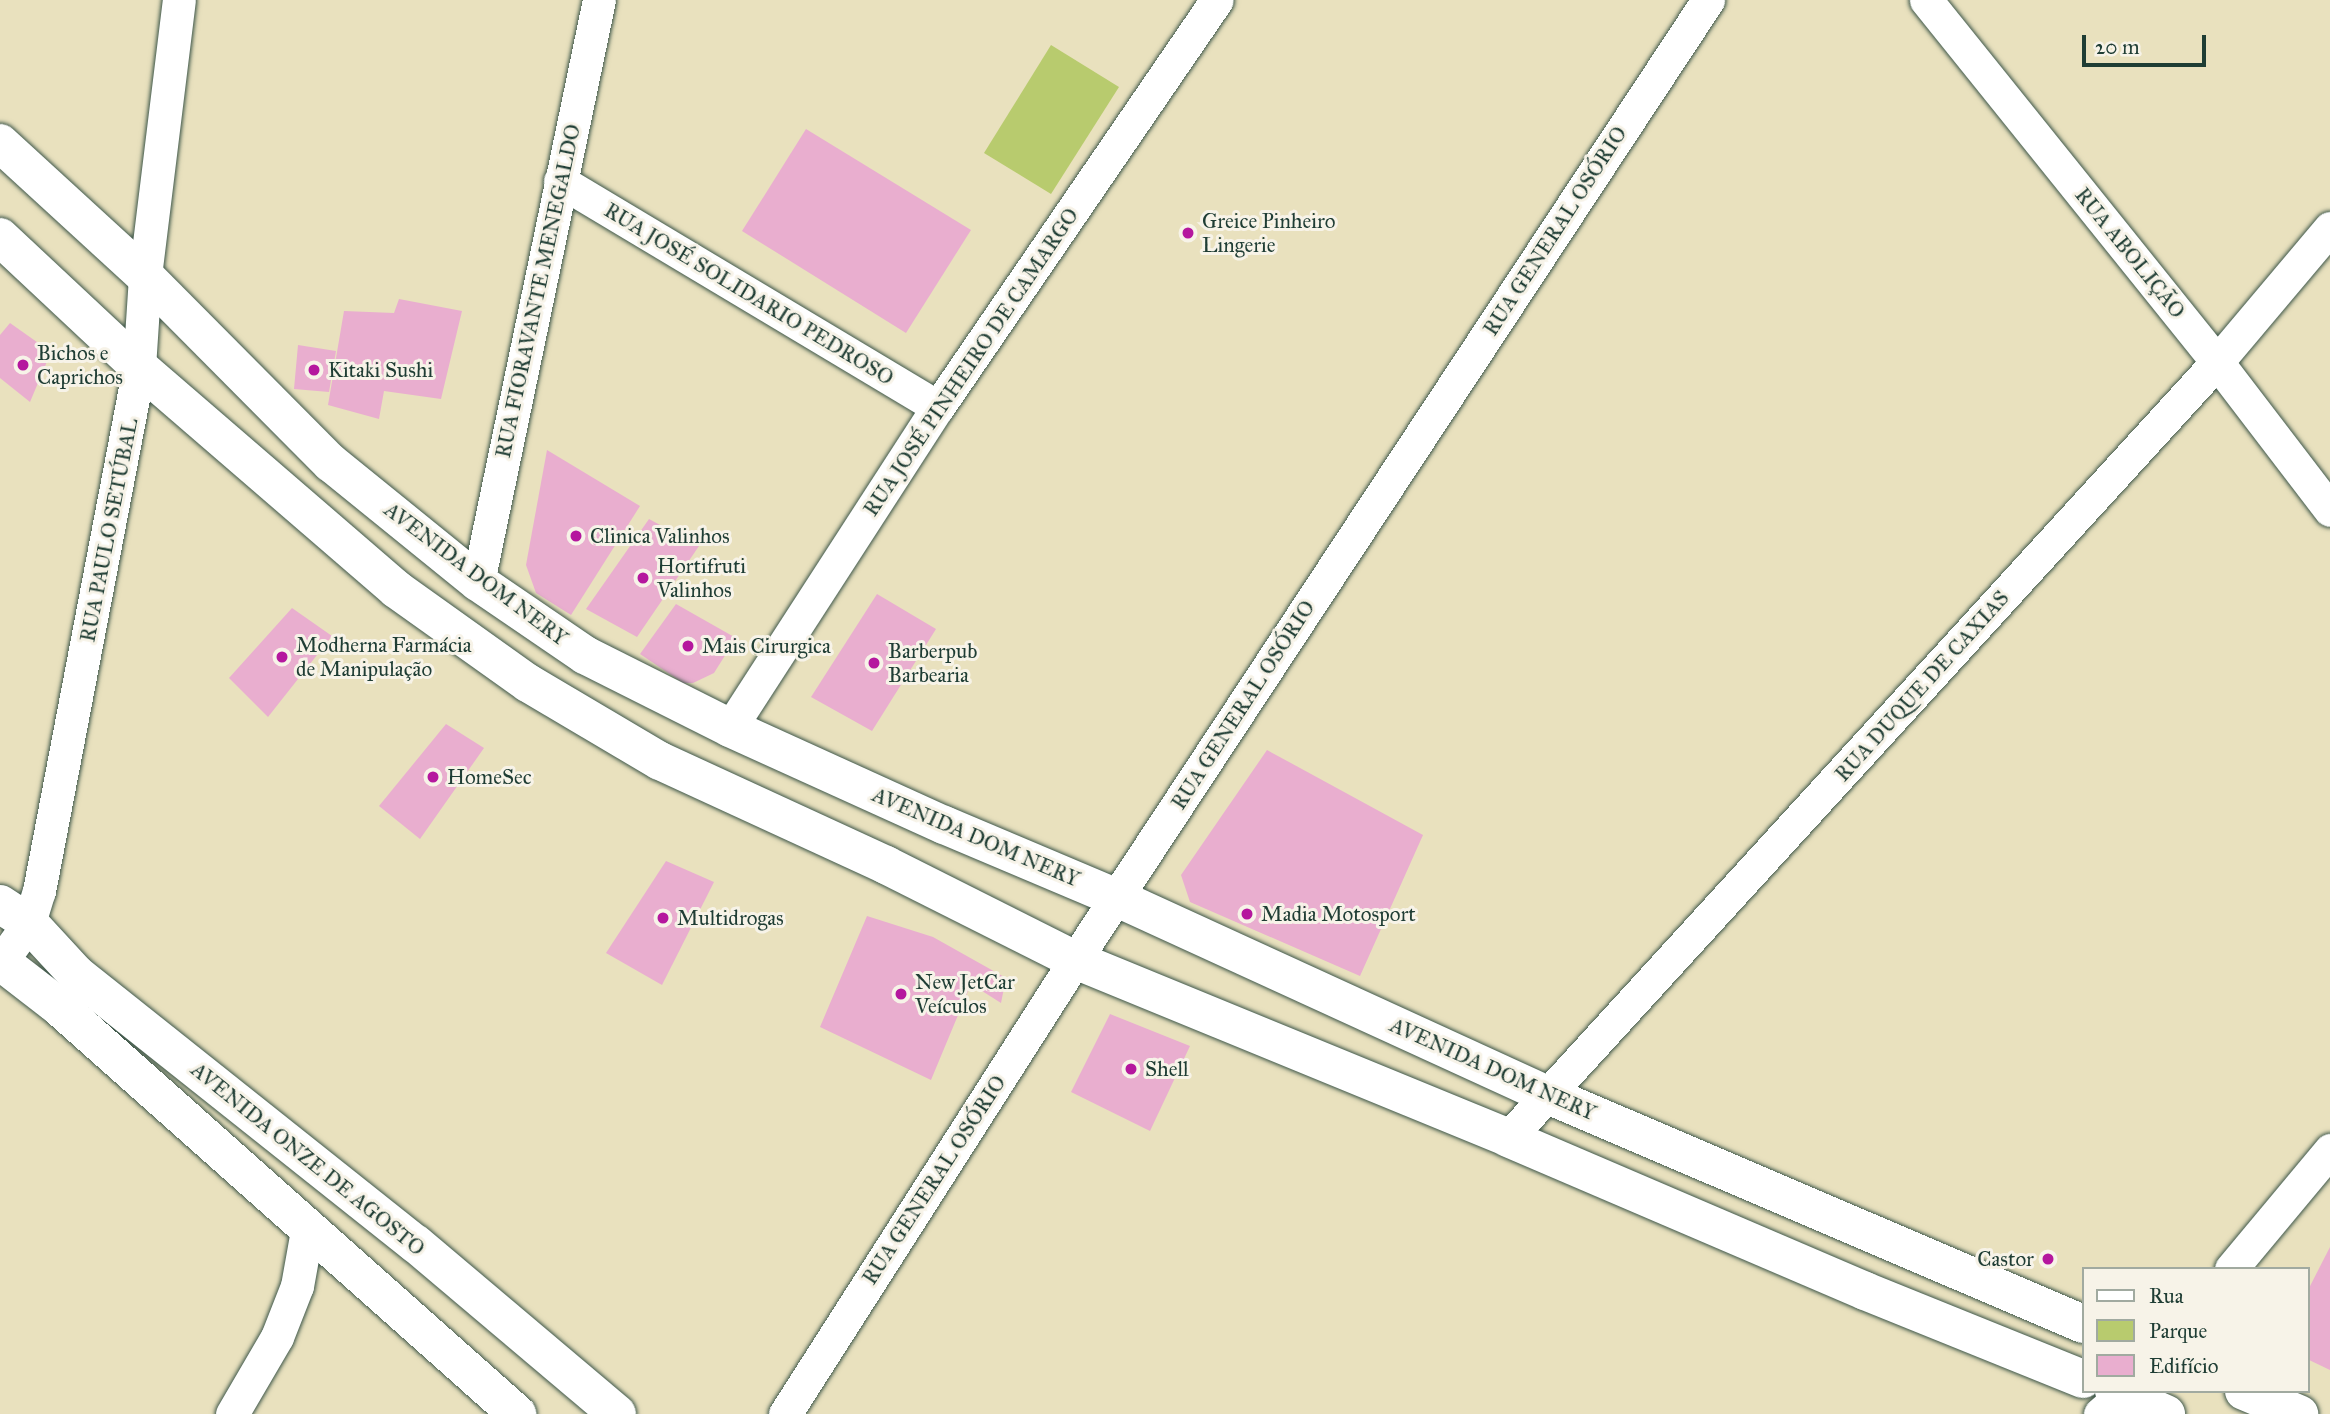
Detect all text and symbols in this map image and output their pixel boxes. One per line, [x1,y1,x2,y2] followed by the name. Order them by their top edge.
[2085,21,2209,65] scale bar
[2095,34,2140,60] text: 20 m
[490,122,586,460] street label: RUA FIORAVANTE MENEGALDO
[1478,122,1632,340] street label: RUA GENERAL OSÓRIO
[2070,183,2190,323] street label: RUA ABOLIÇÃO
[600,197,898,391] street label: RUA JOSÉ SOLIDARIO PEDROSO
[858,203,1084,521] street label: RUA JOSÉ PINHEIRO DE CAMARGO
[1202,208,1335,258] place label: Greice Pinheiro Lingerie
[1180,225,1196,241] marker: Greice Pinheiro Lingerie
[37,340,123,390] place label: Bichos e Caprichos
[15,357,31,373] marker: Bichos e Caprichos
[328,357,433,383] place label: Kitaki Sushi
[306,362,322,378] marker: Kitaki Sushi
[75,416,143,644] street label: RUA PAULO SETÚBAL
[379,497,573,651] street label: AVENIDA DOM NERY
[590,523,730,549] place label: Clinica Valinhos
[568,528,584,544] marker: Clinica Valinhos
[657,553,746,603] place label: Hortifruti Valinhos
[635,570,651,586] marker: Hortifruti Valinhos
[1830,585,2014,787] street label: RUA DUQUE DE CAXIAS
[1166,596,1320,814] street label: RUA GENERAL OSÓRIO
[296,632,472,682] place label: Modherna Farmácia de Manipulação
[702,633,831,659] place label: Mais Cirurgica
[680,638,696,654] marker: Mais Cirurgica
[888,638,977,688] place label: Barberpub Barbearia
[274,649,290,665] marker: Modherna Farmácia de Manipulação
[866,655,882,671] marker: Barberpub Barbearia
[447,764,532,790] place label: HomeSec
[425,769,441,785] marker: HomeSec
[868,782,1084,892] street label: AVENIDA DOM NERY
[1261,901,1416,927] place label: Madia Motosport
[677,905,784,931] place label: Multidrogas
[1239,906,1255,922] marker: Madia Motosport
[655,910,671,926] marker: Multidrogas
[915,969,1015,1019] place label: New JetCar Veículos
[893,986,909,1002] marker: New JetCar Veículos
[1386,1012,1600,1126] street label: AVENIDA DOM NERY
[1145,1056,1189,1082] place label: Shell
[186,1057,430,1261] street label: AVENIDA ONZE DE AGOSTO
[1123,1061,1139,1077] marker: Shell
[857,1071,1011,1289] street label: RUA GENERAL OSÓRIO
[1977,1246,2034,1272] place label: Castor
[2040,1251,2056,1267] marker: Castor
[2082,1267,2309,1393] legend
[2149,1283,2184,1309] text: Rua
[2149,1318,2207,1344] text: Parque
[2149,1353,2218,1379] text: Edifício

